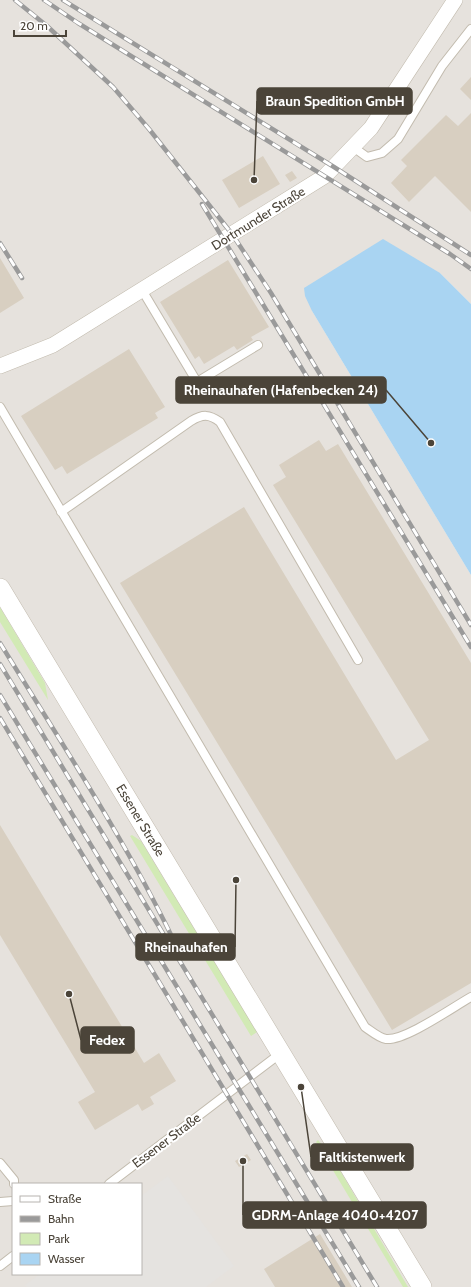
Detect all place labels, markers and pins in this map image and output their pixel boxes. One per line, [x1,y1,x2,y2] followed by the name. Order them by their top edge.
[257,88,412,114] callout: Braun Spedition GmbH
[176,377,386,403] callout: Rheinauhafen (Hafenbecken 24)
[136,934,235,960] callout: Rheinauhafen
[81,1027,134,1053] callout: Fedex
[311,1144,413,1170] callout: Faltkistenwerk
[243,1202,426,1228] callout: GDRM-Anlage 4040+4207

